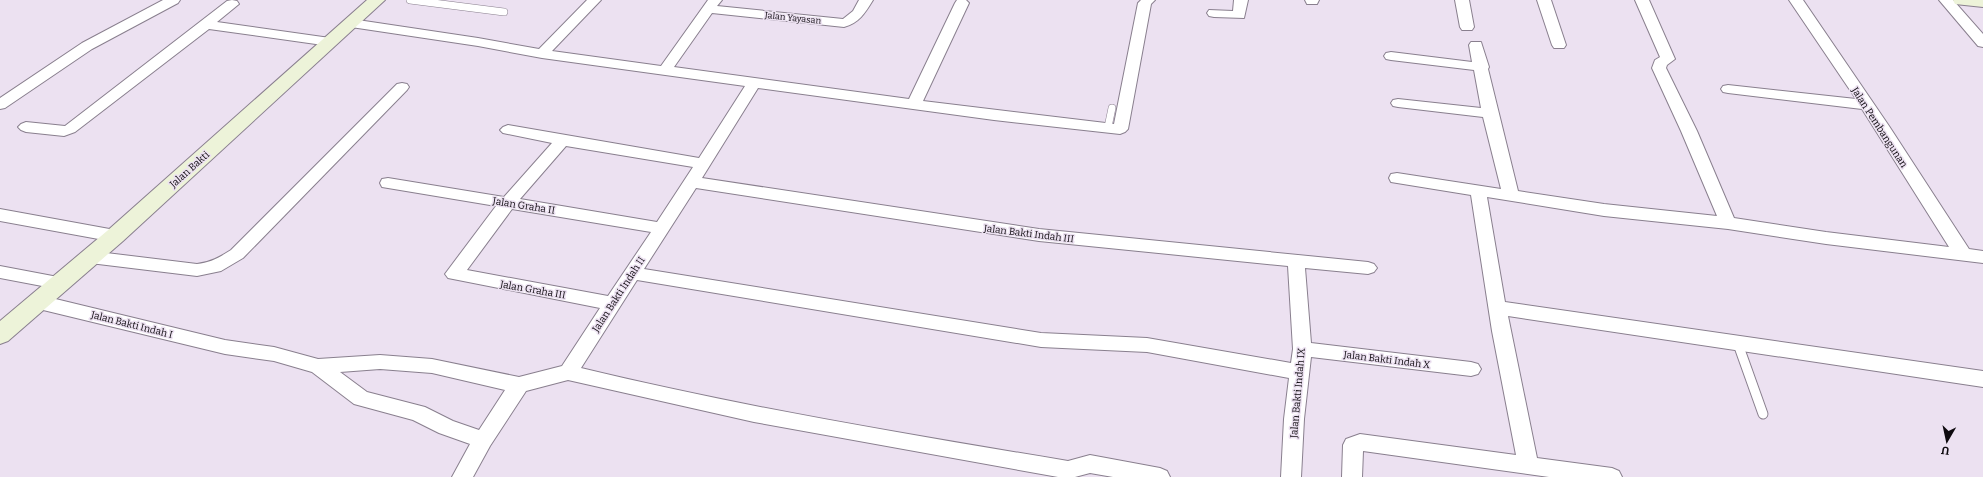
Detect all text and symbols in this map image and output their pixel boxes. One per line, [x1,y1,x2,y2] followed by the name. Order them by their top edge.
[763,10,822,26] street label: Jalan Yayasan
[1848,84,1910,171] street label: Jalan Pembangunan
[167,149,212,191] street label: Jalan Bakti
[491,195,556,217] street label: Jalan Graha II
[982,222,1075,246] street label: Jalan Bakti Indah III
[589,254,648,335] street label: Jalan Bakti Indah II
[498,278,567,302] street label: Jalan Graha III
[89,309,174,341] street label: Jalan Bakti Indah I
[1288,348,1308,440] street label: Jalan Bakti Indah IX
[1342,349,1431,371] street label: Jalan Bakti Indah X
[1927,421,1967,461] north arrow
[1940,443,1951,457] text: U

